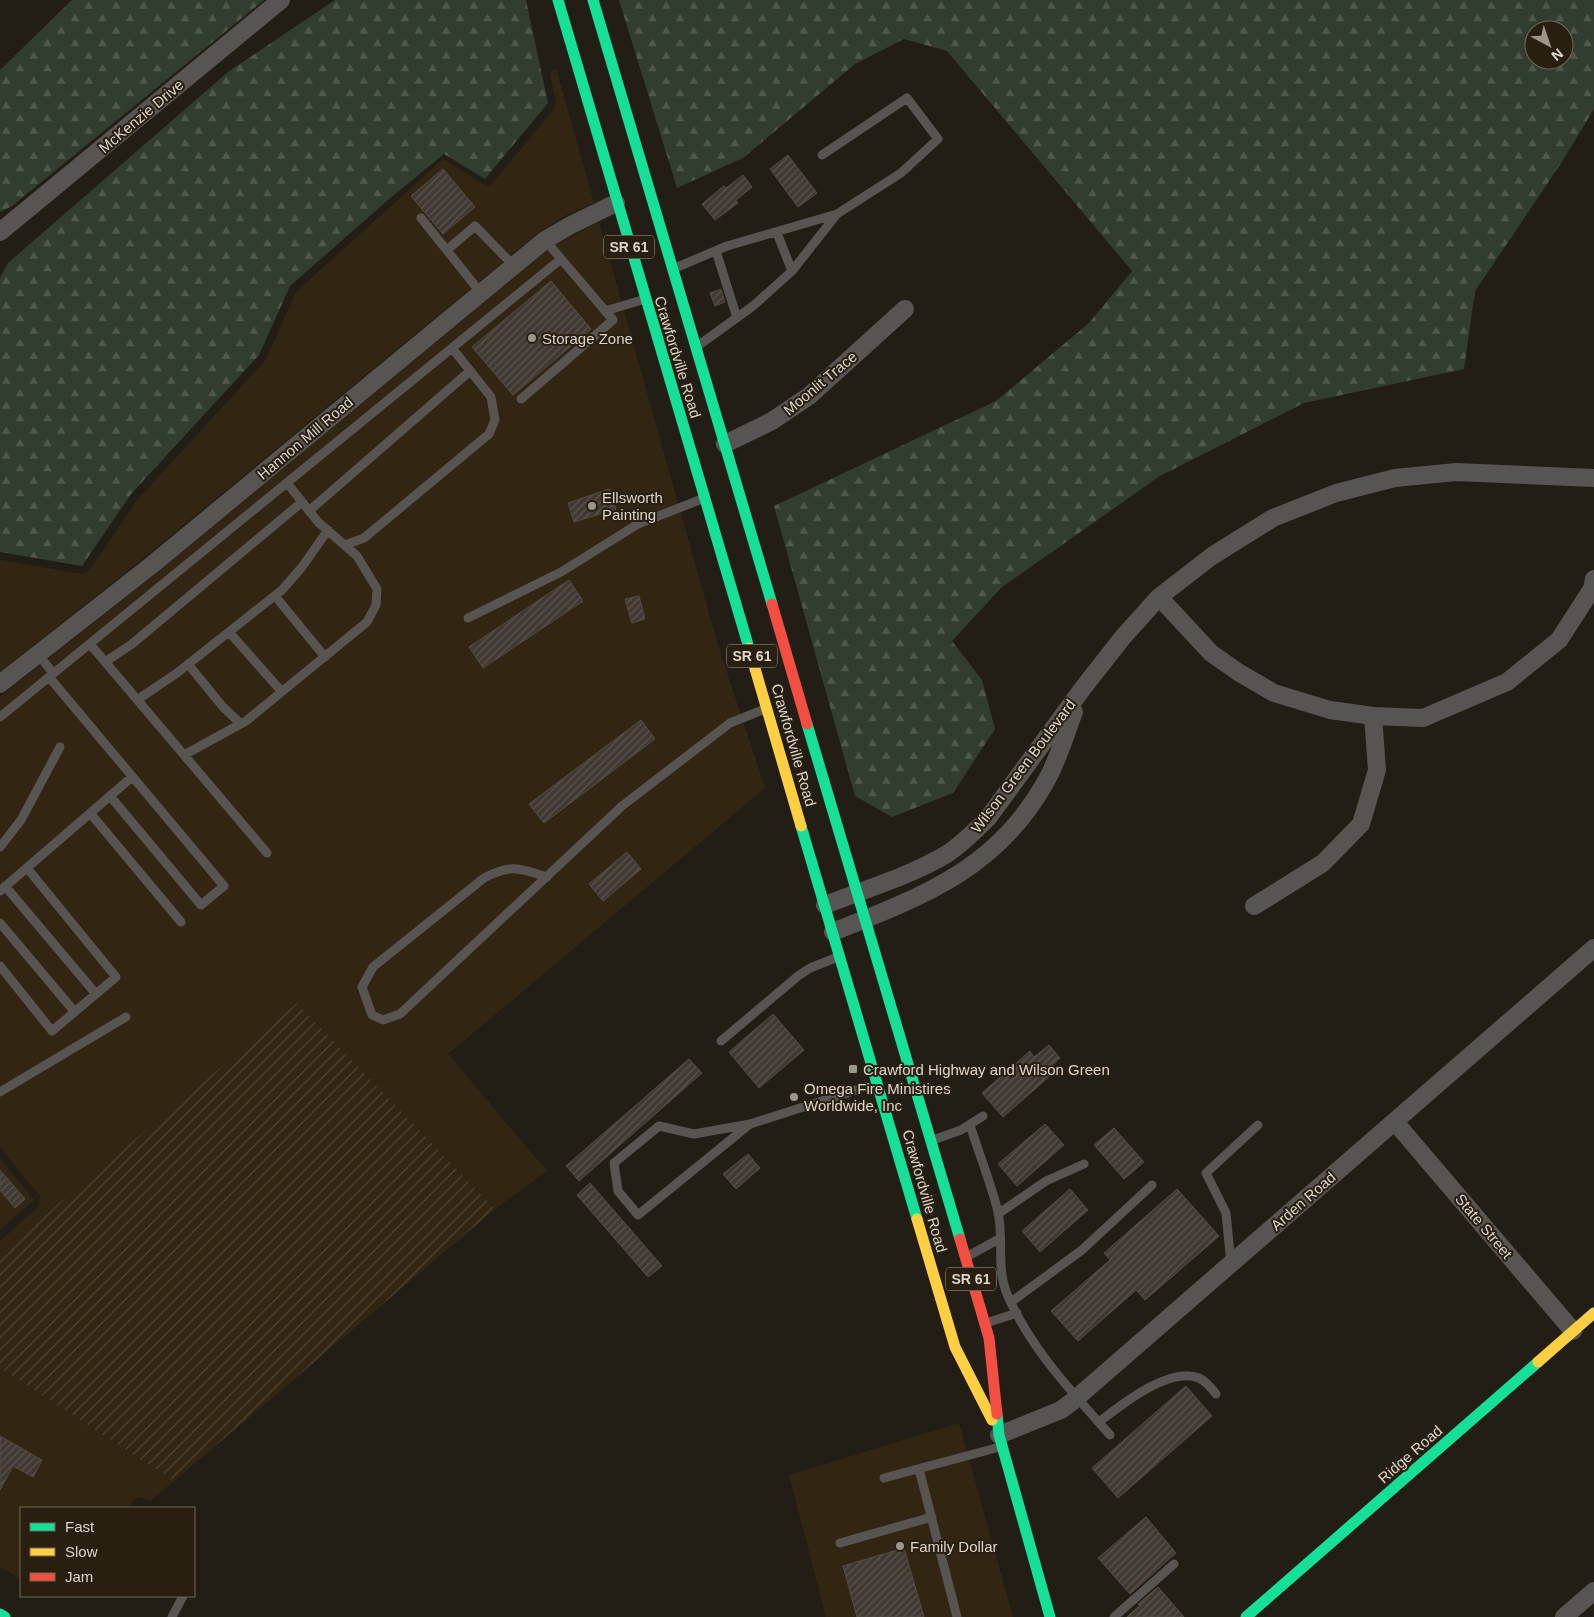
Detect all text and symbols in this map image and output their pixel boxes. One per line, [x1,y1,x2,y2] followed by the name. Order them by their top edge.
[1524,20,1574,70] north arrow
[1548,46,1566,64] text: N
[95,76,187,156] street label: McKenzie Drive
[604,236,654,258] road number: SR 61
[651,294,705,420] street label: Crawfordville Road
[542,330,633,347] place label: Storage Zone
[526,332,538,344] marker: Storage Zone
[780,348,860,418] street label: Moonlit Trace
[254,393,356,483] street label: Hannon Mill Road
[602,489,663,523] place label: Ellsworth Painting
[586,500,598,512] marker: Ellsworth Painting
[727,644,777,668] road number: SR 61
[768,682,820,808] street label: Crawfordville Road
[967,696,1079,836] street label: Wilson Green Boulevard
[863,1061,1110,1078] place label: Crawford Highway and Wilson Green
[847,1063,859,1075] marker: Crawford Highway and Wilson Green
[804,1080,951,1114] place label: Omega Fire Ministires Worldwide, Inc
[788,1091,800,1103] marker: Omega Fire Ministires Worldwide, Inc
[899,1128,951,1254] street label: Crawfordville Road
[1267,1168,1339,1234] street label: Arden Road
[1452,1190,1517,1262] street label: State Street
[946,1268,996,1290] road number: SR 61
[1375,1422,1445,1486] street label: Ridge Road
[20,1507,195,1597] legend
[65,1518,95,1535] text: Fast
[910,1538,998,1555] place label: Family Dollar
[894,1540,906,1552] marker: Family Dollar
[65,1543,98,1560] text: Slow
[65,1568,93,1585] text: Jam

